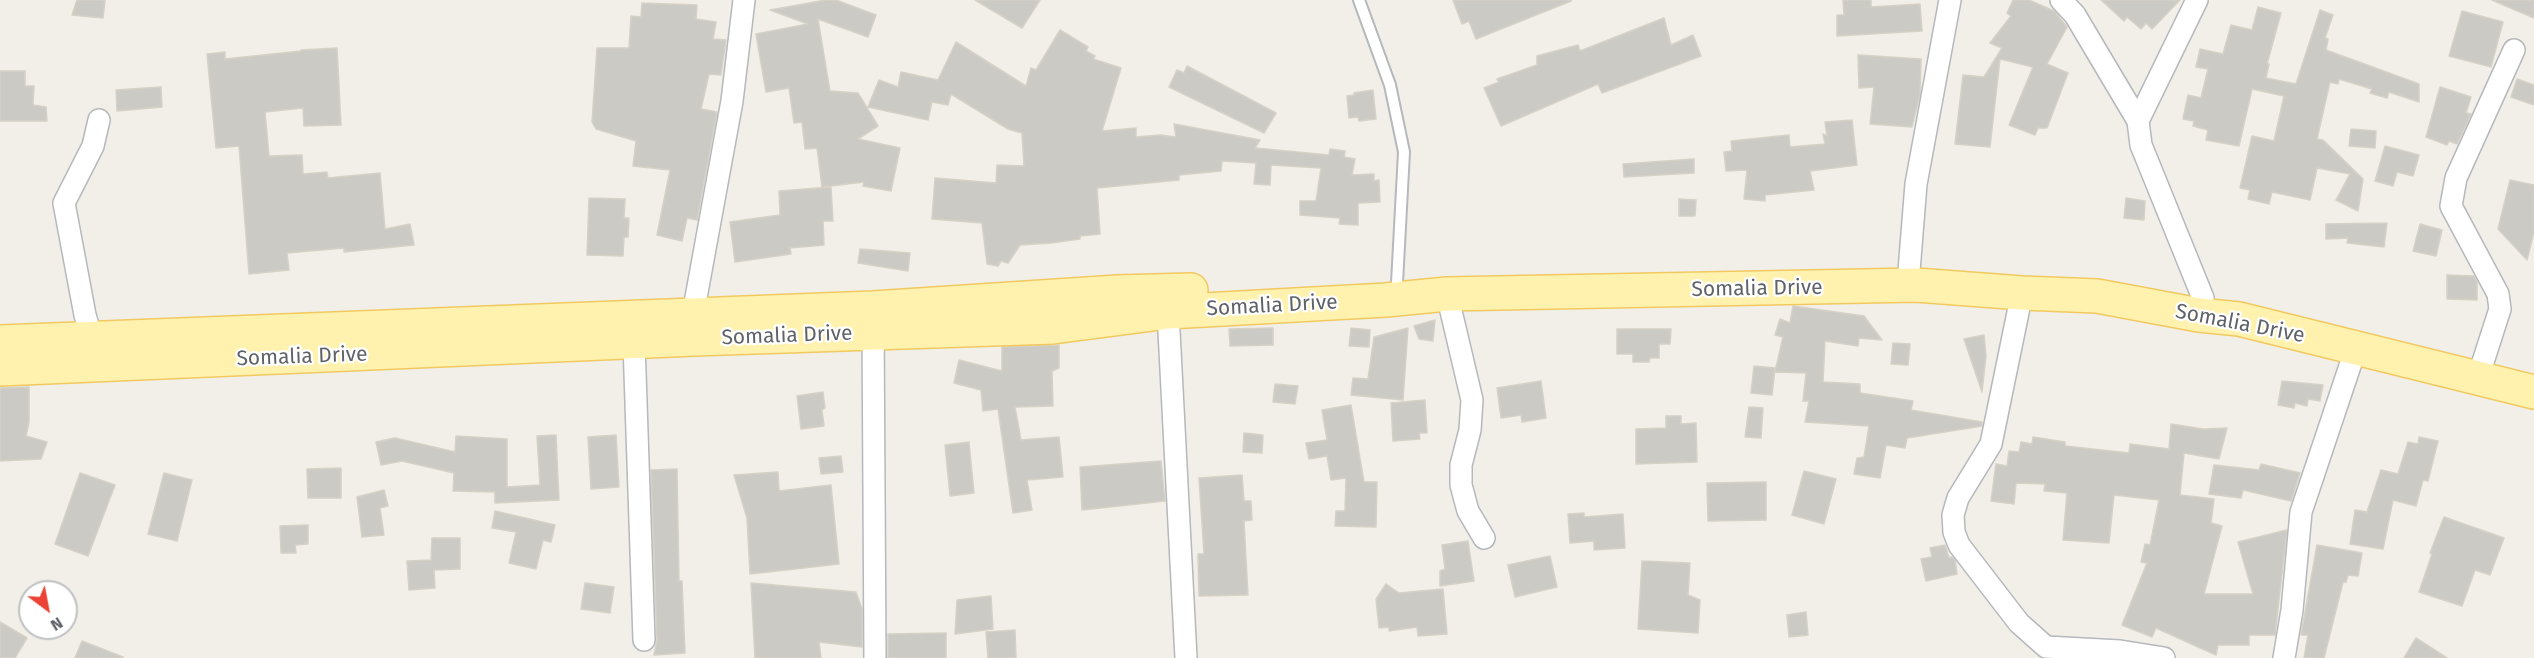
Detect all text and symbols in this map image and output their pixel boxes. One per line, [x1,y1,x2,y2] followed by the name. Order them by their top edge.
[1691,275,1823,303] street label: Somalia Drive
[1206,290,1338,322] street label: Somalia Drive
[2173,299,2307,349] street label: Somalia Drive
[721,321,853,351] street label: Somalia Drive
[236,342,368,372] street label: Somalia Drive
[18,580,78,640] north arrow
[47,613,66,635] text: N

